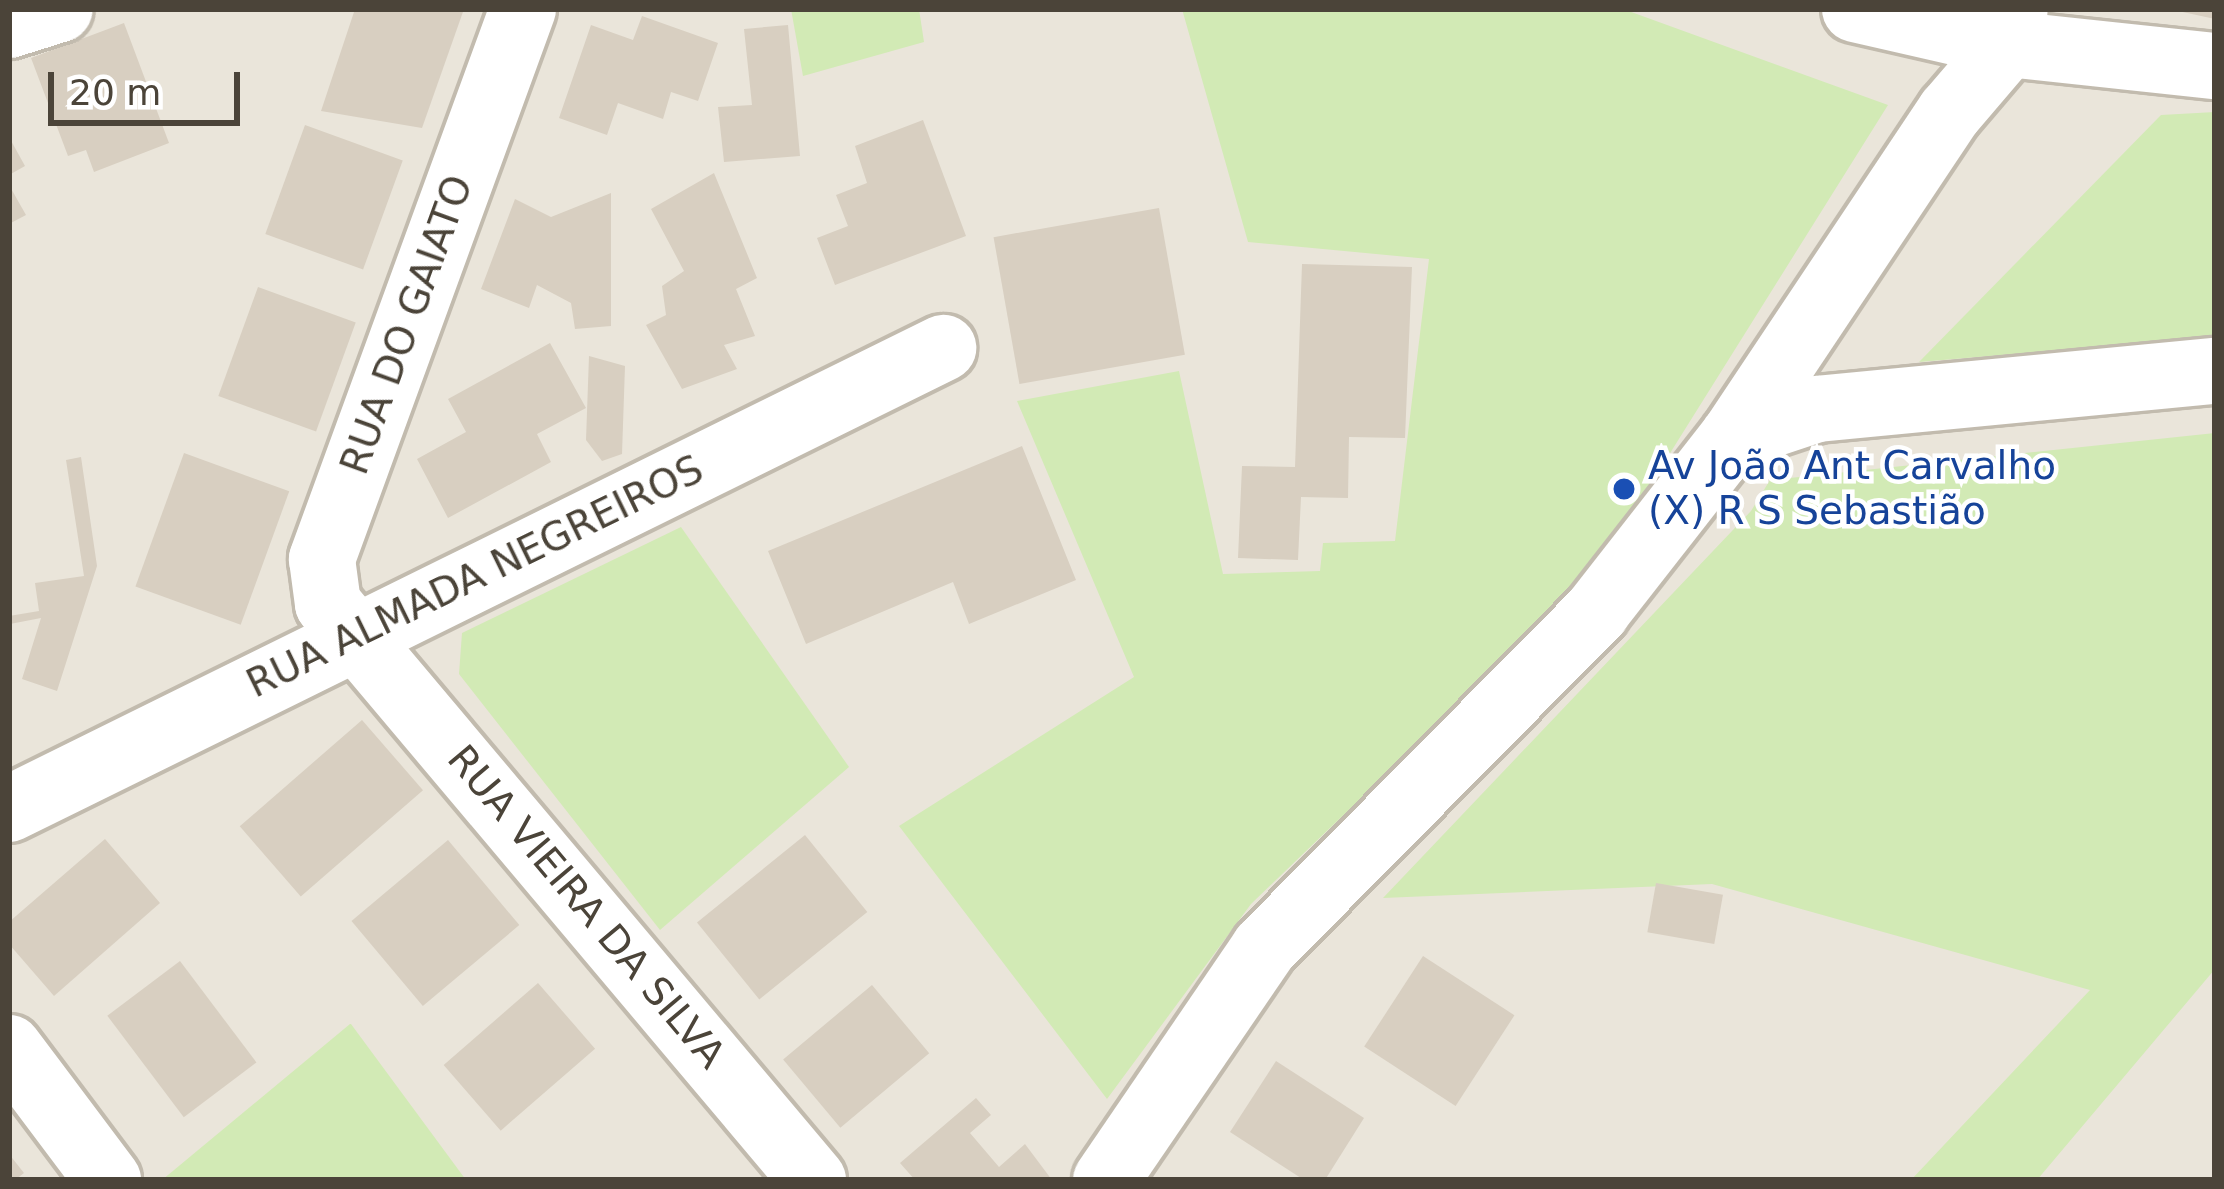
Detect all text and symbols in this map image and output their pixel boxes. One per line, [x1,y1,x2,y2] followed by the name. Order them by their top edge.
[54,48,246,122] scale bar
[69,72,161,113] text: 20 m
[331,169,483,481] street label: RUA DO GAIATO
[1648,444,2056,535] place label: Av João Ant Carvalho (X) R S Sebastião
[239,446,711,708] street label: RUA ALMADA NEGREIROS
[1611,476,1637,502] marker: Av João Ant Carvalho (X) R S Sebastião
[437,736,735,1078] street label: RUA VIEIRA DA SILVA

